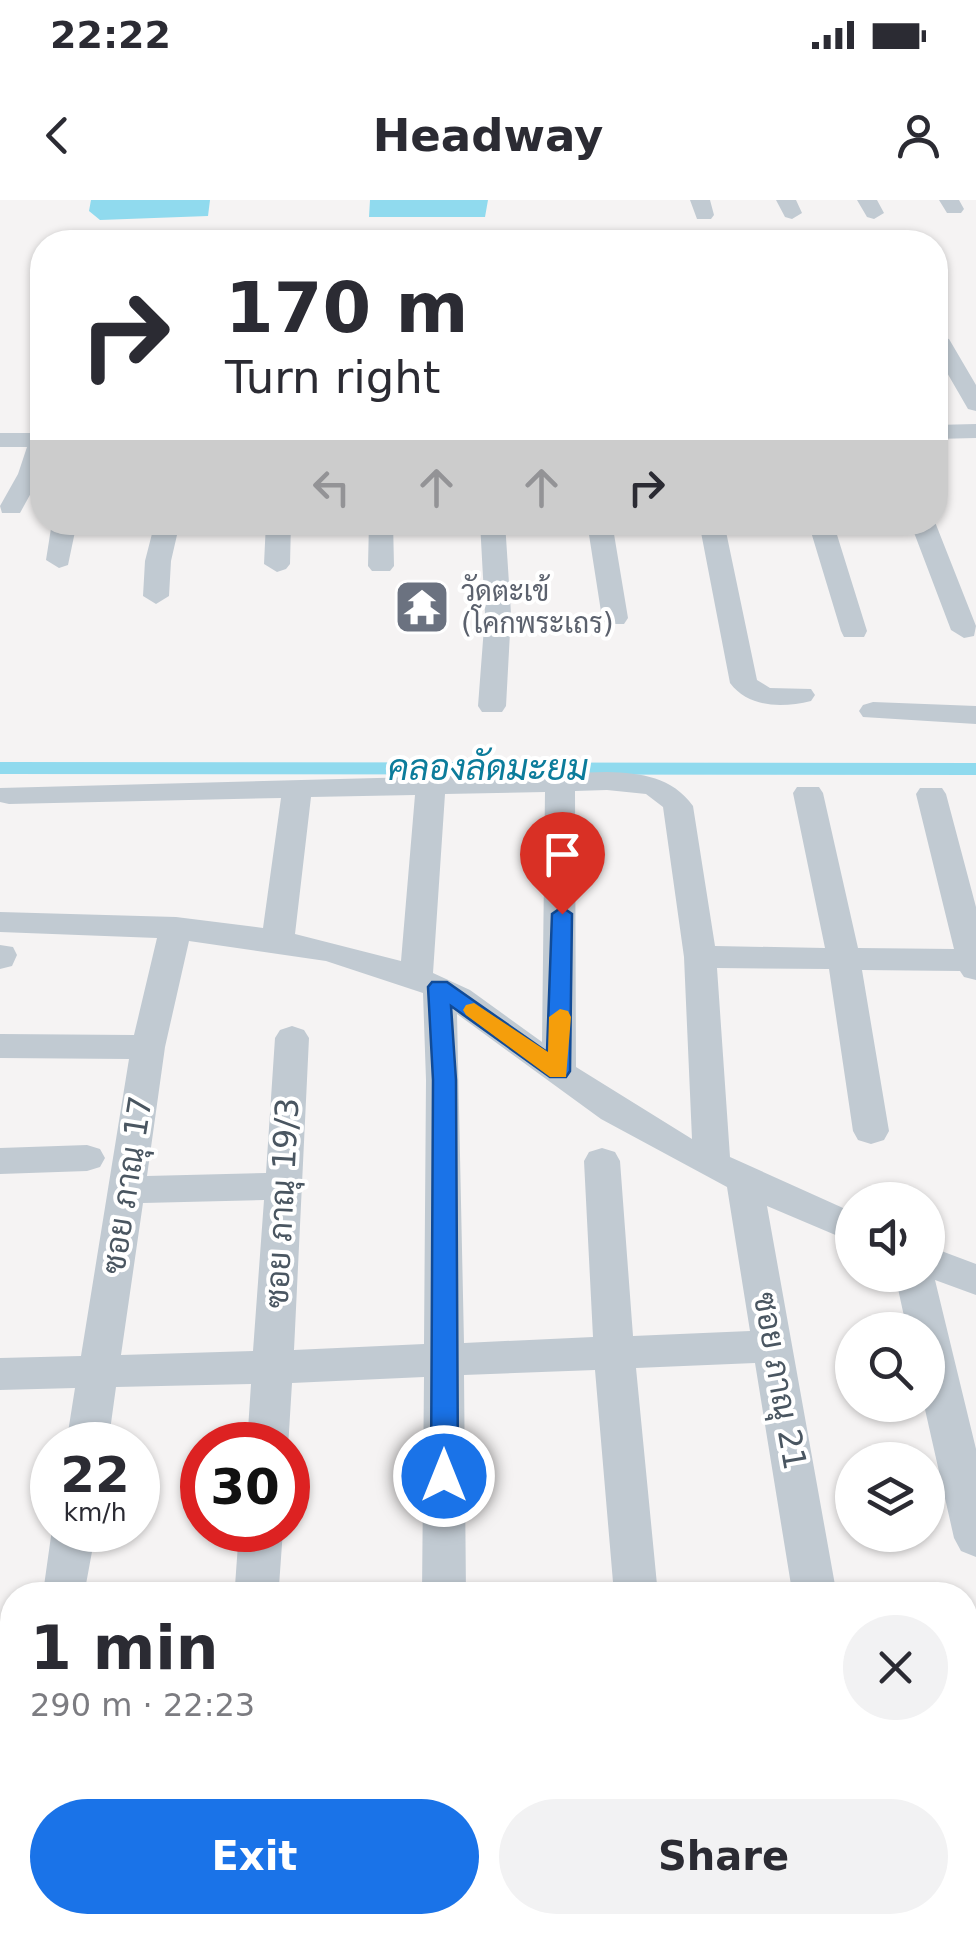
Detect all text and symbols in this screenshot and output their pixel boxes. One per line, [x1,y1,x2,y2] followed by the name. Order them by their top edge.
[50,13,171,57] text: 22:22
[30,108,85,163] icon: back
[891,108,946,163] icon: person
[373,109,603,162] text: Headway
[225,267,468,349] text: 170 m
[60,270,190,400] icon: right
[225,351,440,404] text: Turn right
[304,460,359,515] icon: left
[409,460,464,515] icon: ahead
[514,460,569,515] icon: ahead
[619,460,674,515] icon: right
[461,573,614,640] place label: วัดตะเข้ (โคกพระเถร)
[392,577,452,637] temple icon: วัดตะเข้ (โคกพระเถร)
[388,747,588,788] water label: คลองลัดมะยม
[520,812,605,915] pin
[535,827,590,882] icon: arrive
[94,1093,163,1277] street label: ซอย ภาณุ 17
[258,1097,309,1309] street label: ซอย ภาณุ 19/3
[835,1182,945,1552] map controls
[835,1182,945,1292] button: sound
[743,1289,814,1473] street label: ซอย ภาณุ 21
[835,1312,945,1422] button: search
[180,1422,310,1552] speed limit sign: 30
[392,1424,496,1528] position arrow
[835,1442,945,1552] button: layers
[60,1446,130,1504] text: 22
[63,1498,127,1527] text: km/h
[30,1613,218,1683] text: 1 min
[843,1615,948,1720] button: close
[30,1686,255,1724] text: 290 m · 22:23
[30,1799,479,1914] button: Exit
[499,1799,948,1914] button: Share

